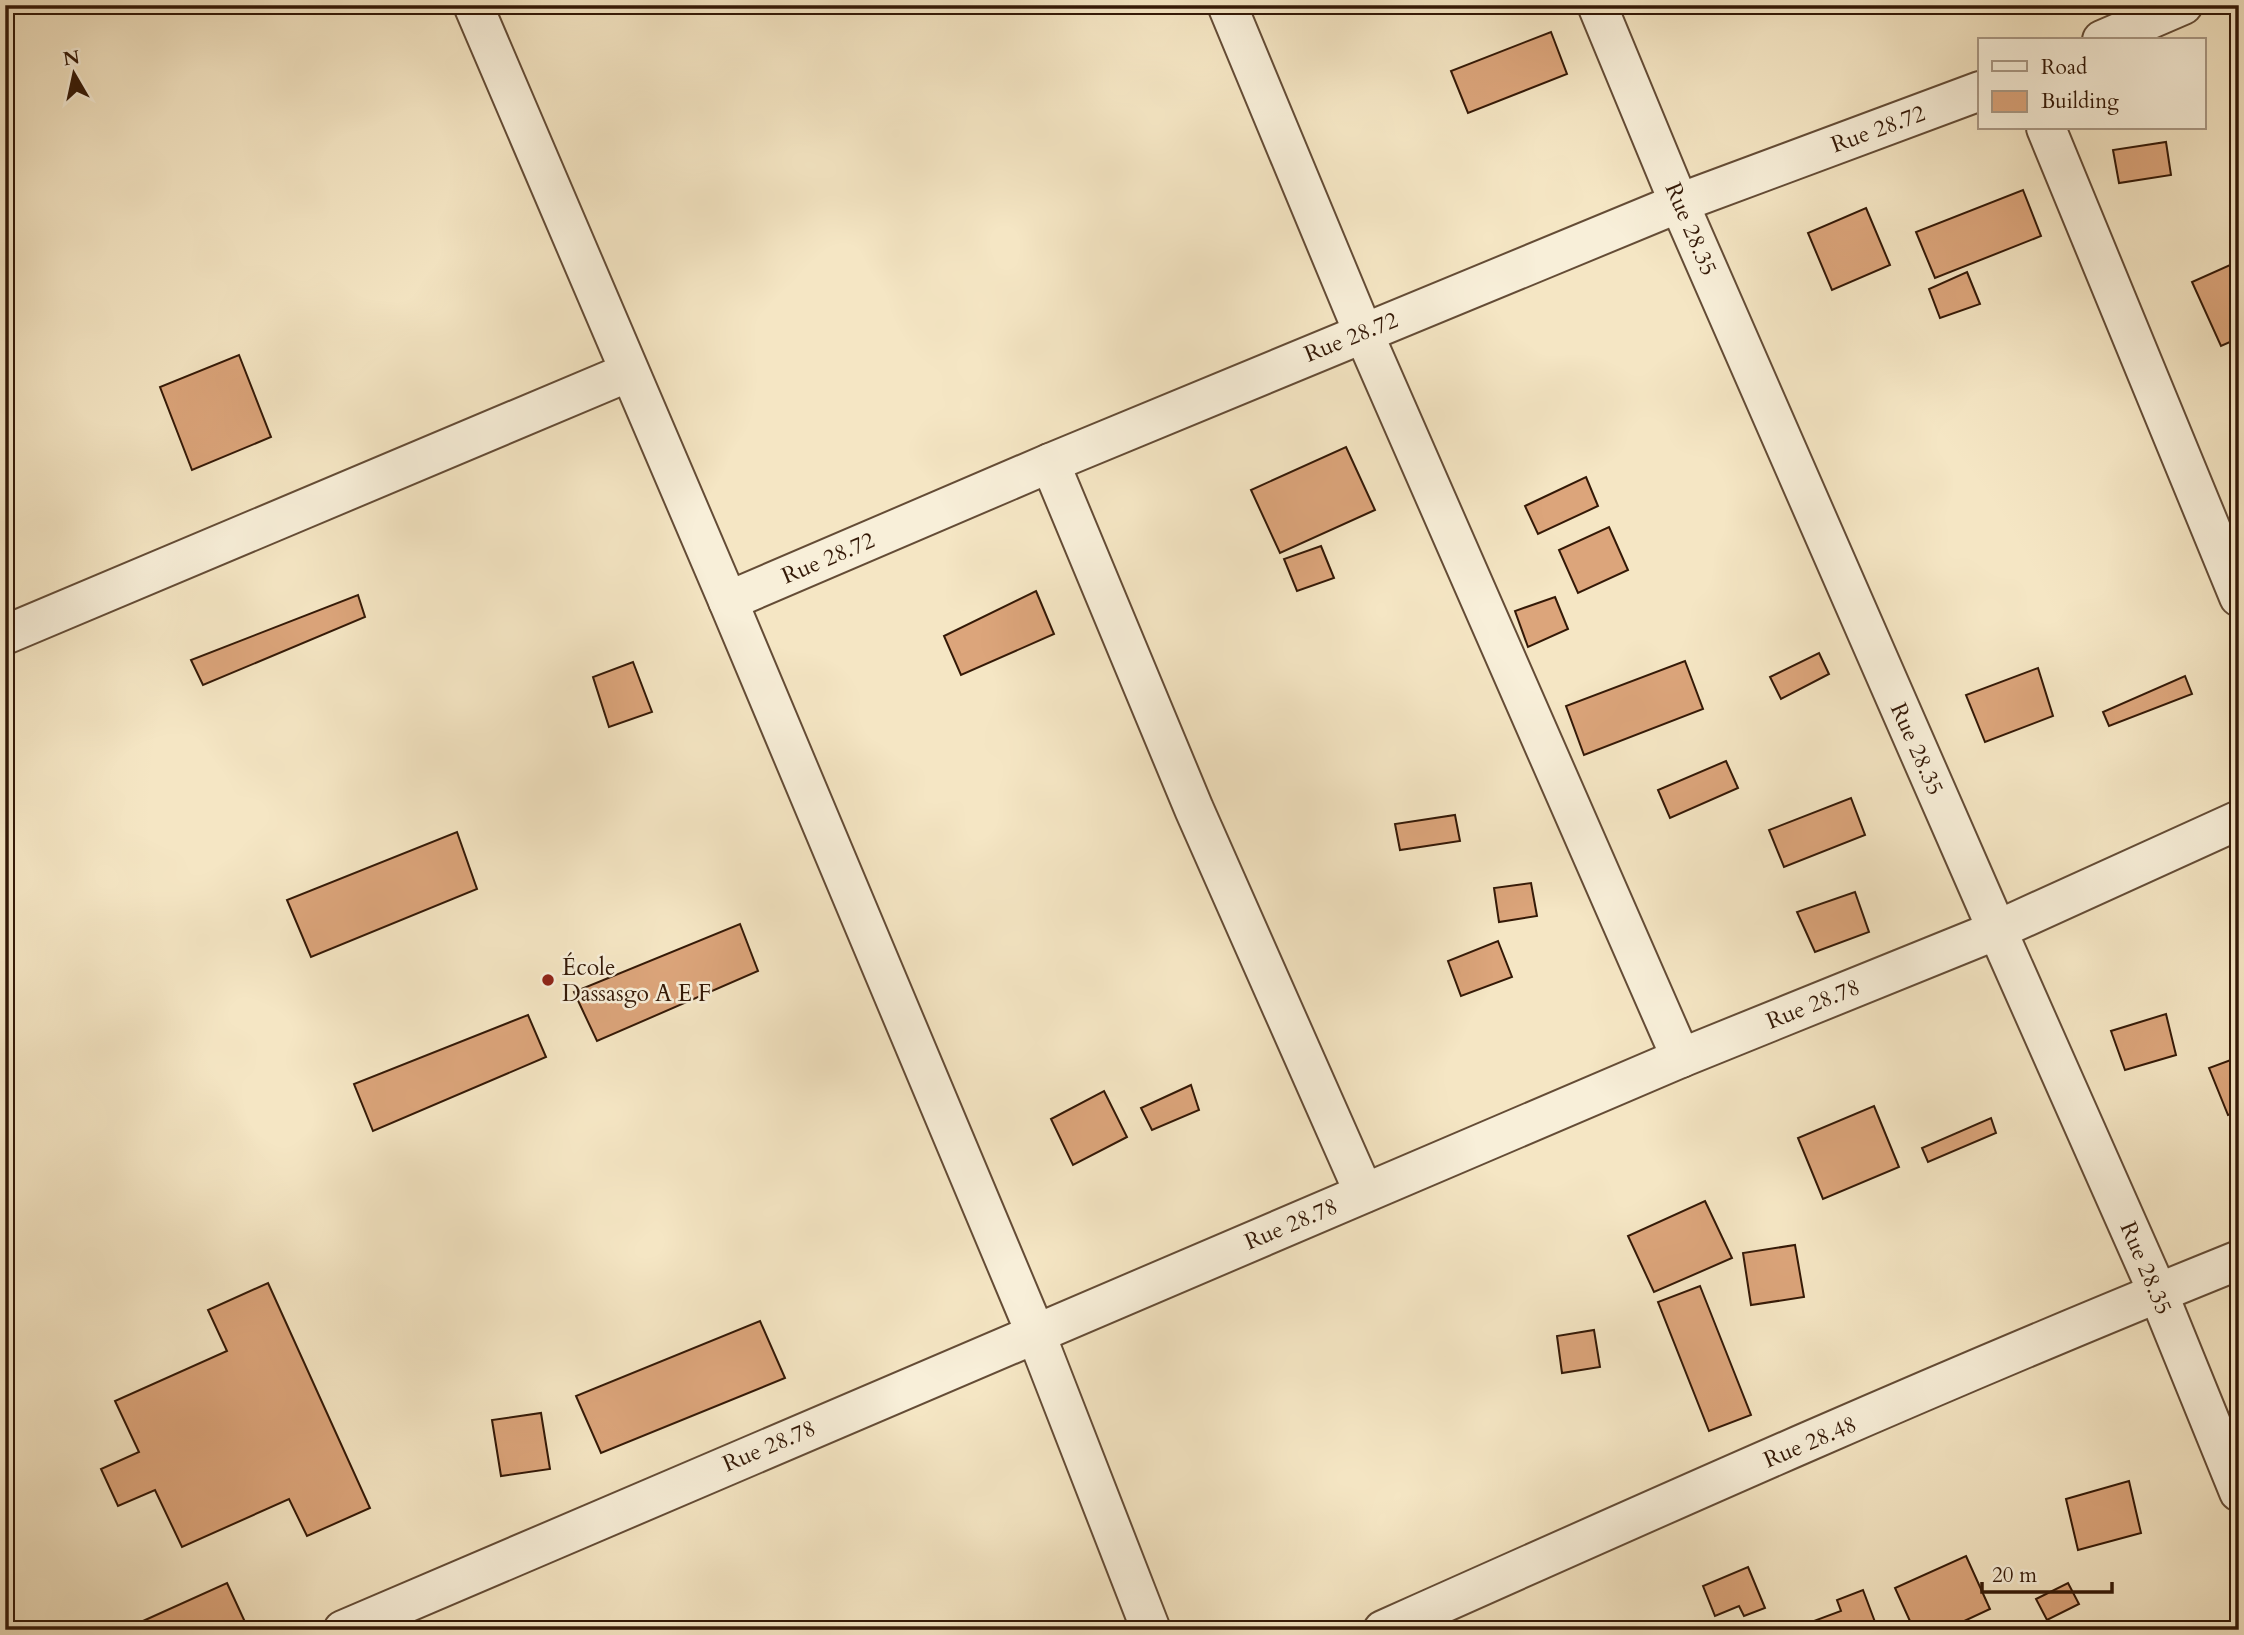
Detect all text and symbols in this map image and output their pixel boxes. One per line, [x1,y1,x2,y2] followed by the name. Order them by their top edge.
[38,38,108,108] north arrow
[1978,38,2206,130] legend
[61,44,82,72] text: N
[2041,53,2087,82] text: Road
[2041,87,2119,116] text: Building
[1827,98,1929,160] street label: Rue 28.72
[1658,178,1724,280] street label: Rue 28.35
[1300,304,1402,370] street label: Rue 28.72
[777,525,879,591] street label: Rue 28.72
[1883,698,1951,800] street label: Rue 28.35
[562,952,711,1009] place label: École Dassasgo A E F
[1762,971,1864,1037] street label: Rue 28.78
[540,972,556,988] marker: École Dassasgo A E F
[1240,1191,1342,1257] street label: Rue 28.78
[2113,1217,2179,1319] street label: Rue 28.35
[1759,1409,1861,1475] street label: Rue 28.48
[718,1413,820,1479] street label: Rue 28.78
[1982,1551,2111,1595] scale bar
[1992,1561,2037,1590] text: 20 m

